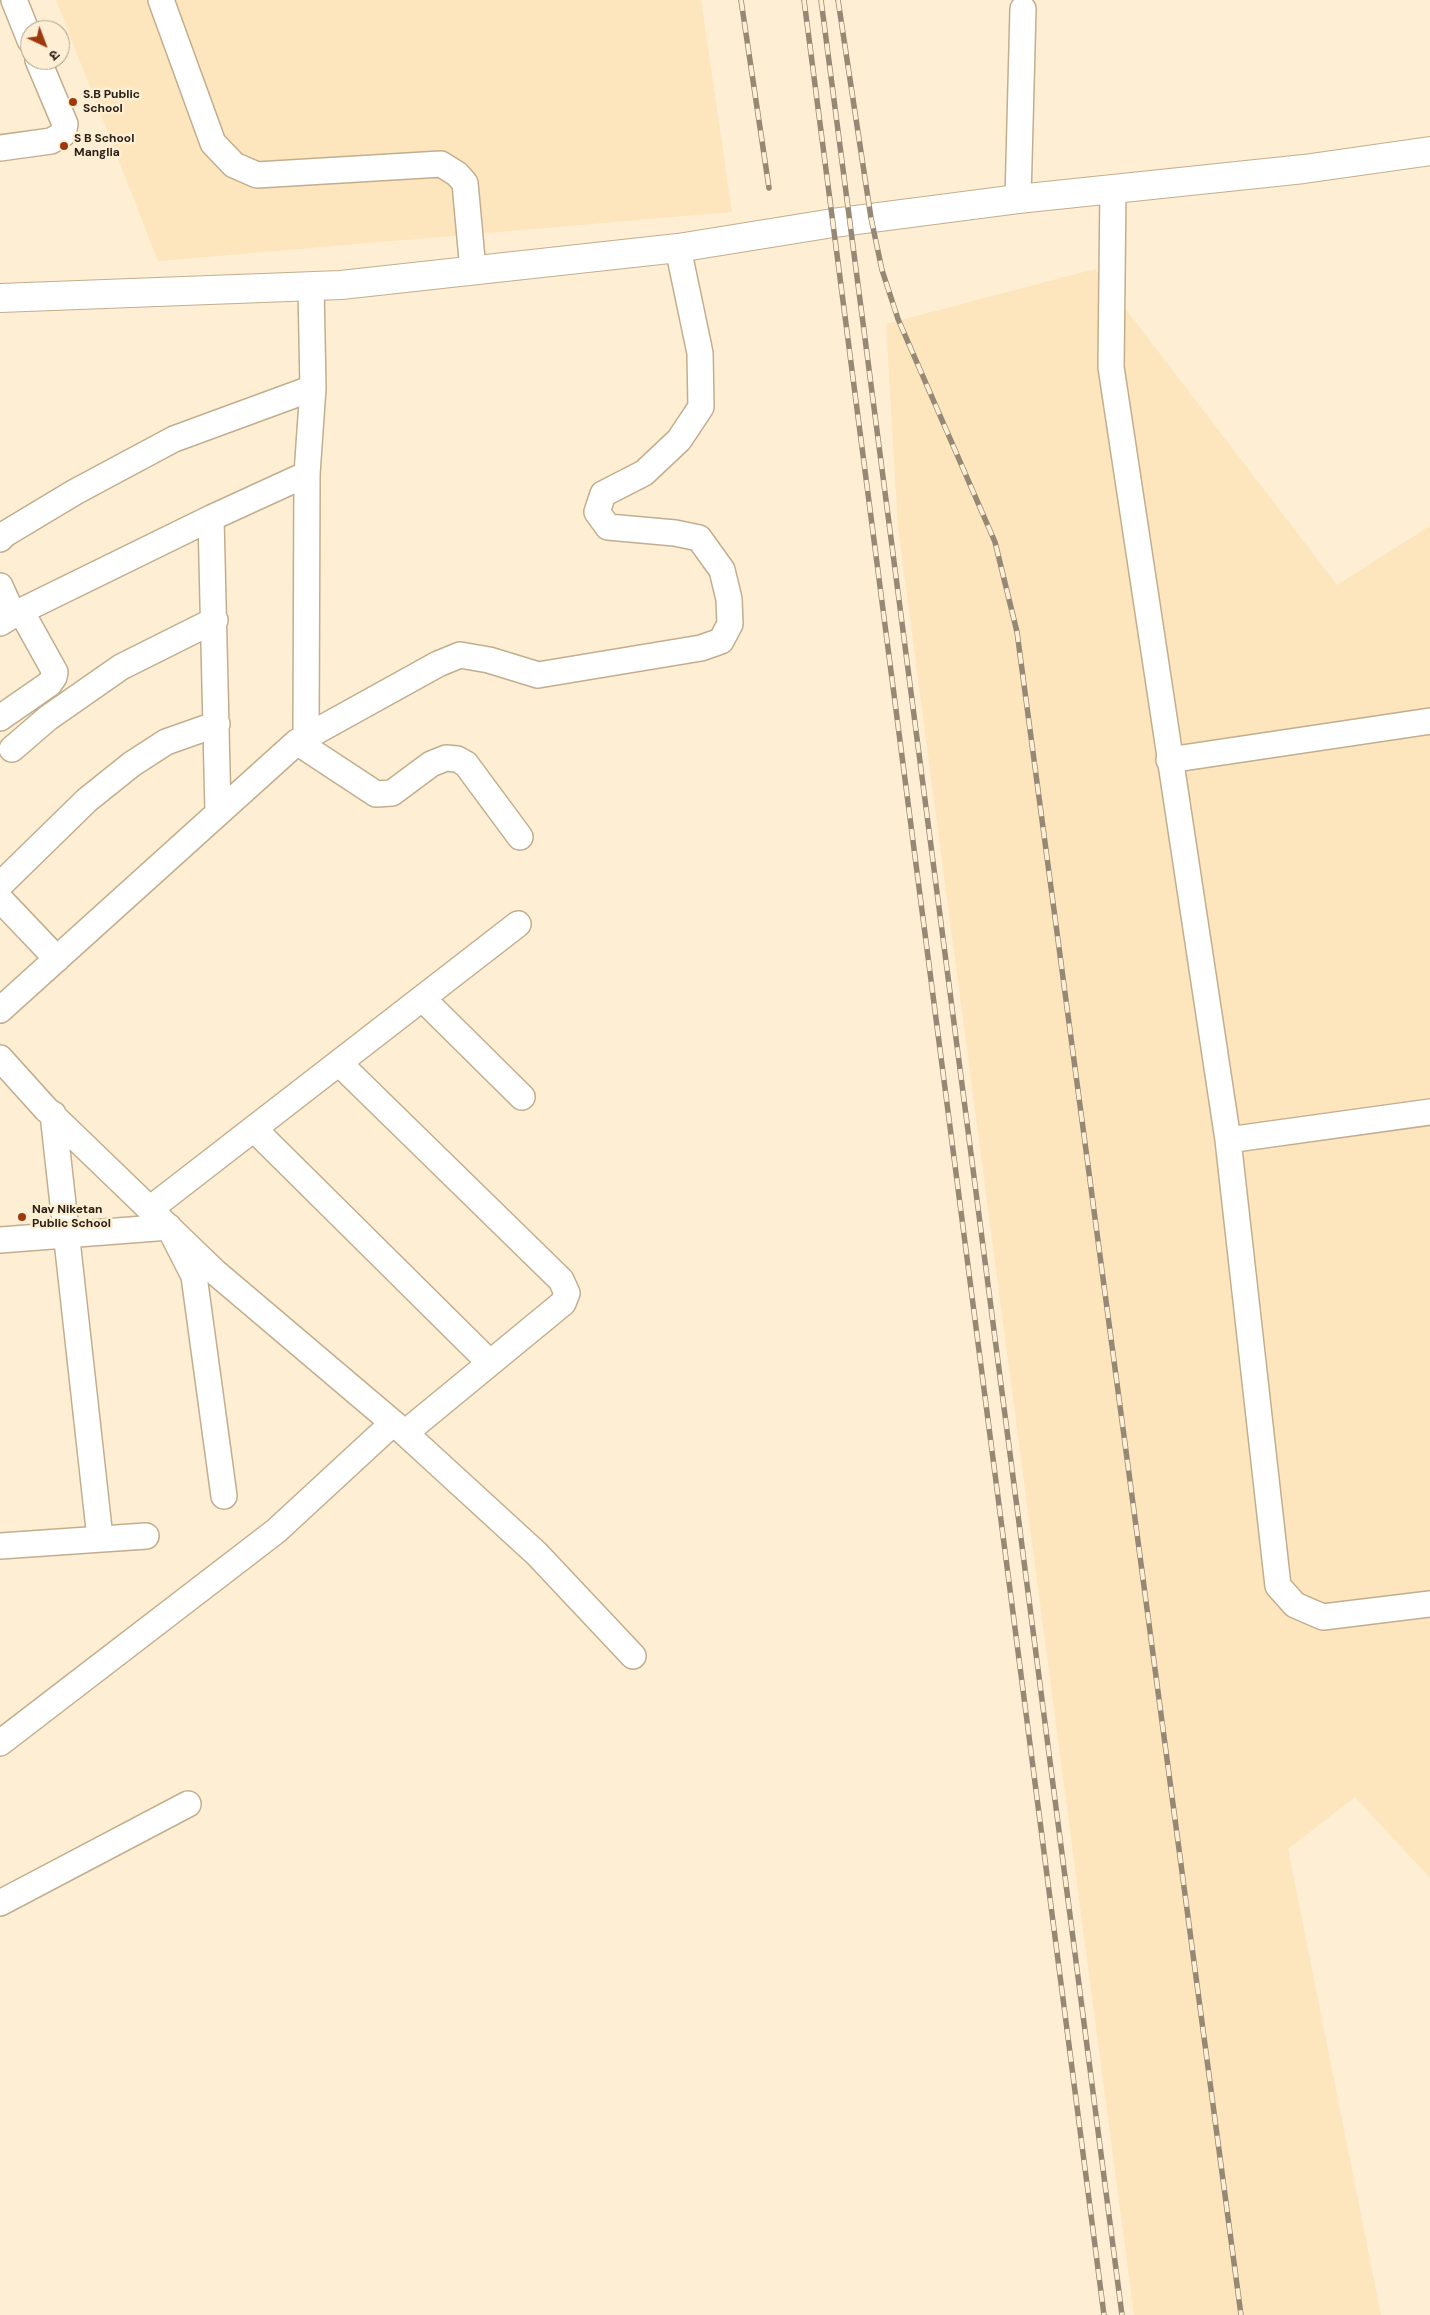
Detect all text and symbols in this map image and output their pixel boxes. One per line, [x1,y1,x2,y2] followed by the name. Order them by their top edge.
[20,20,70,70] north arrow
[45,46,64,65] text: उ
[83,88,140,116] place label: S.B Public School
[67,96,79,108] marker: S.B Public School
[74,132,134,160] place label: S B School Manglia
[58,140,70,152] marker: S B School Manglia
[32,1203,111,1231] place label: Nav Niketan Public School
[16,1211,28,1223] marker: Nav Niketan Public School

